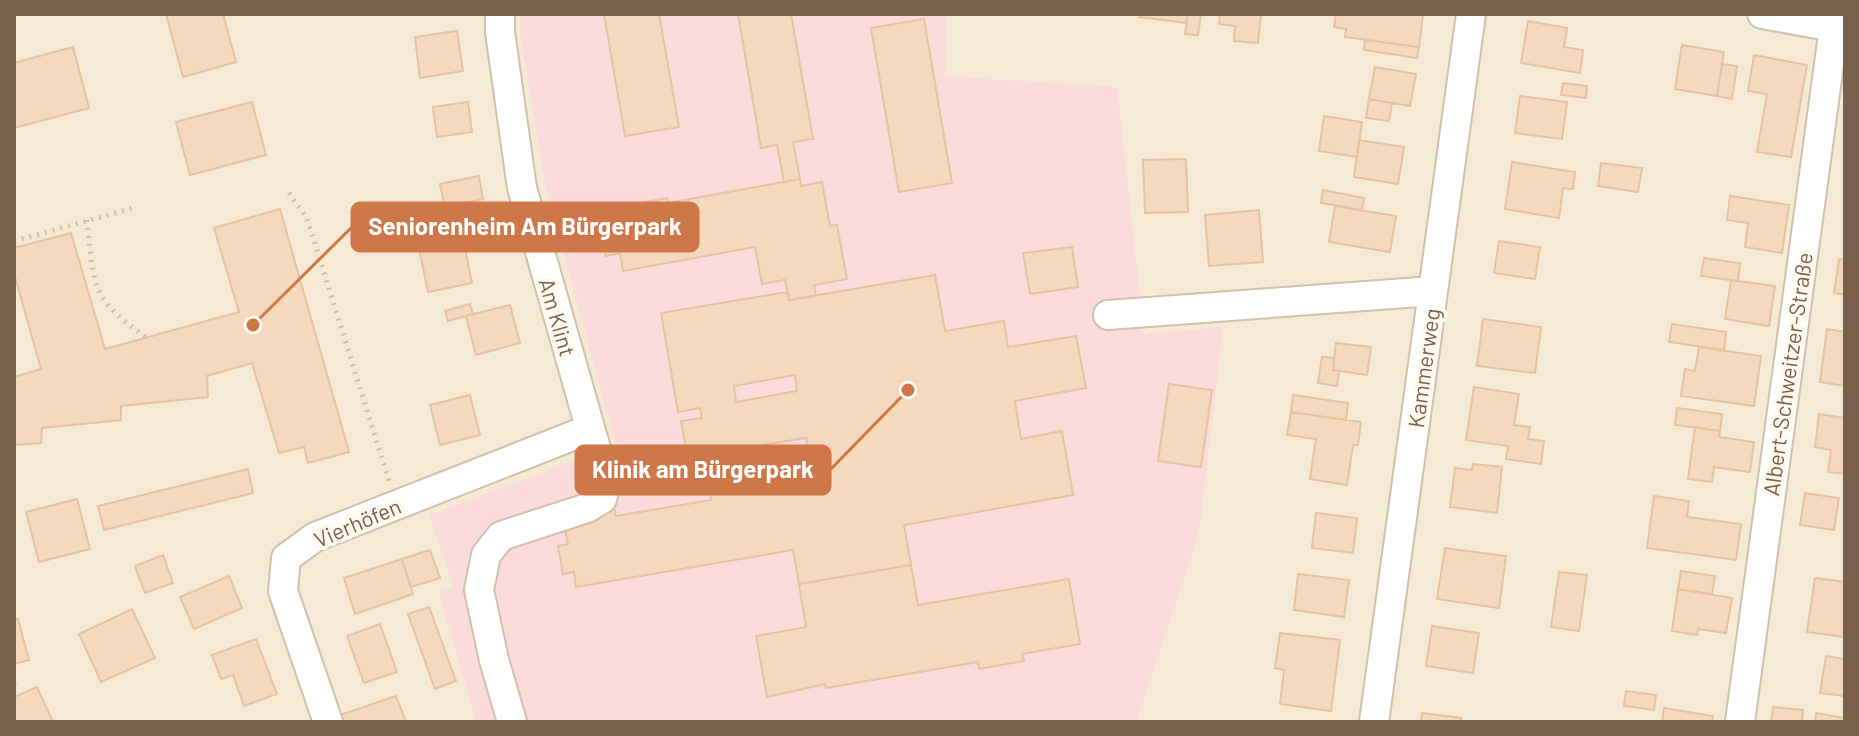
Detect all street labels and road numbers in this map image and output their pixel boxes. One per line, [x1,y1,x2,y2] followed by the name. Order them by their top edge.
[1757,251,1817,497] street label: Albert-Schweitzer-Straße
[534,275,582,359] street label: Am Klint
[1402,307,1444,429] street label: Kammerweg
[310,492,404,552] street label: Vierhöfen

